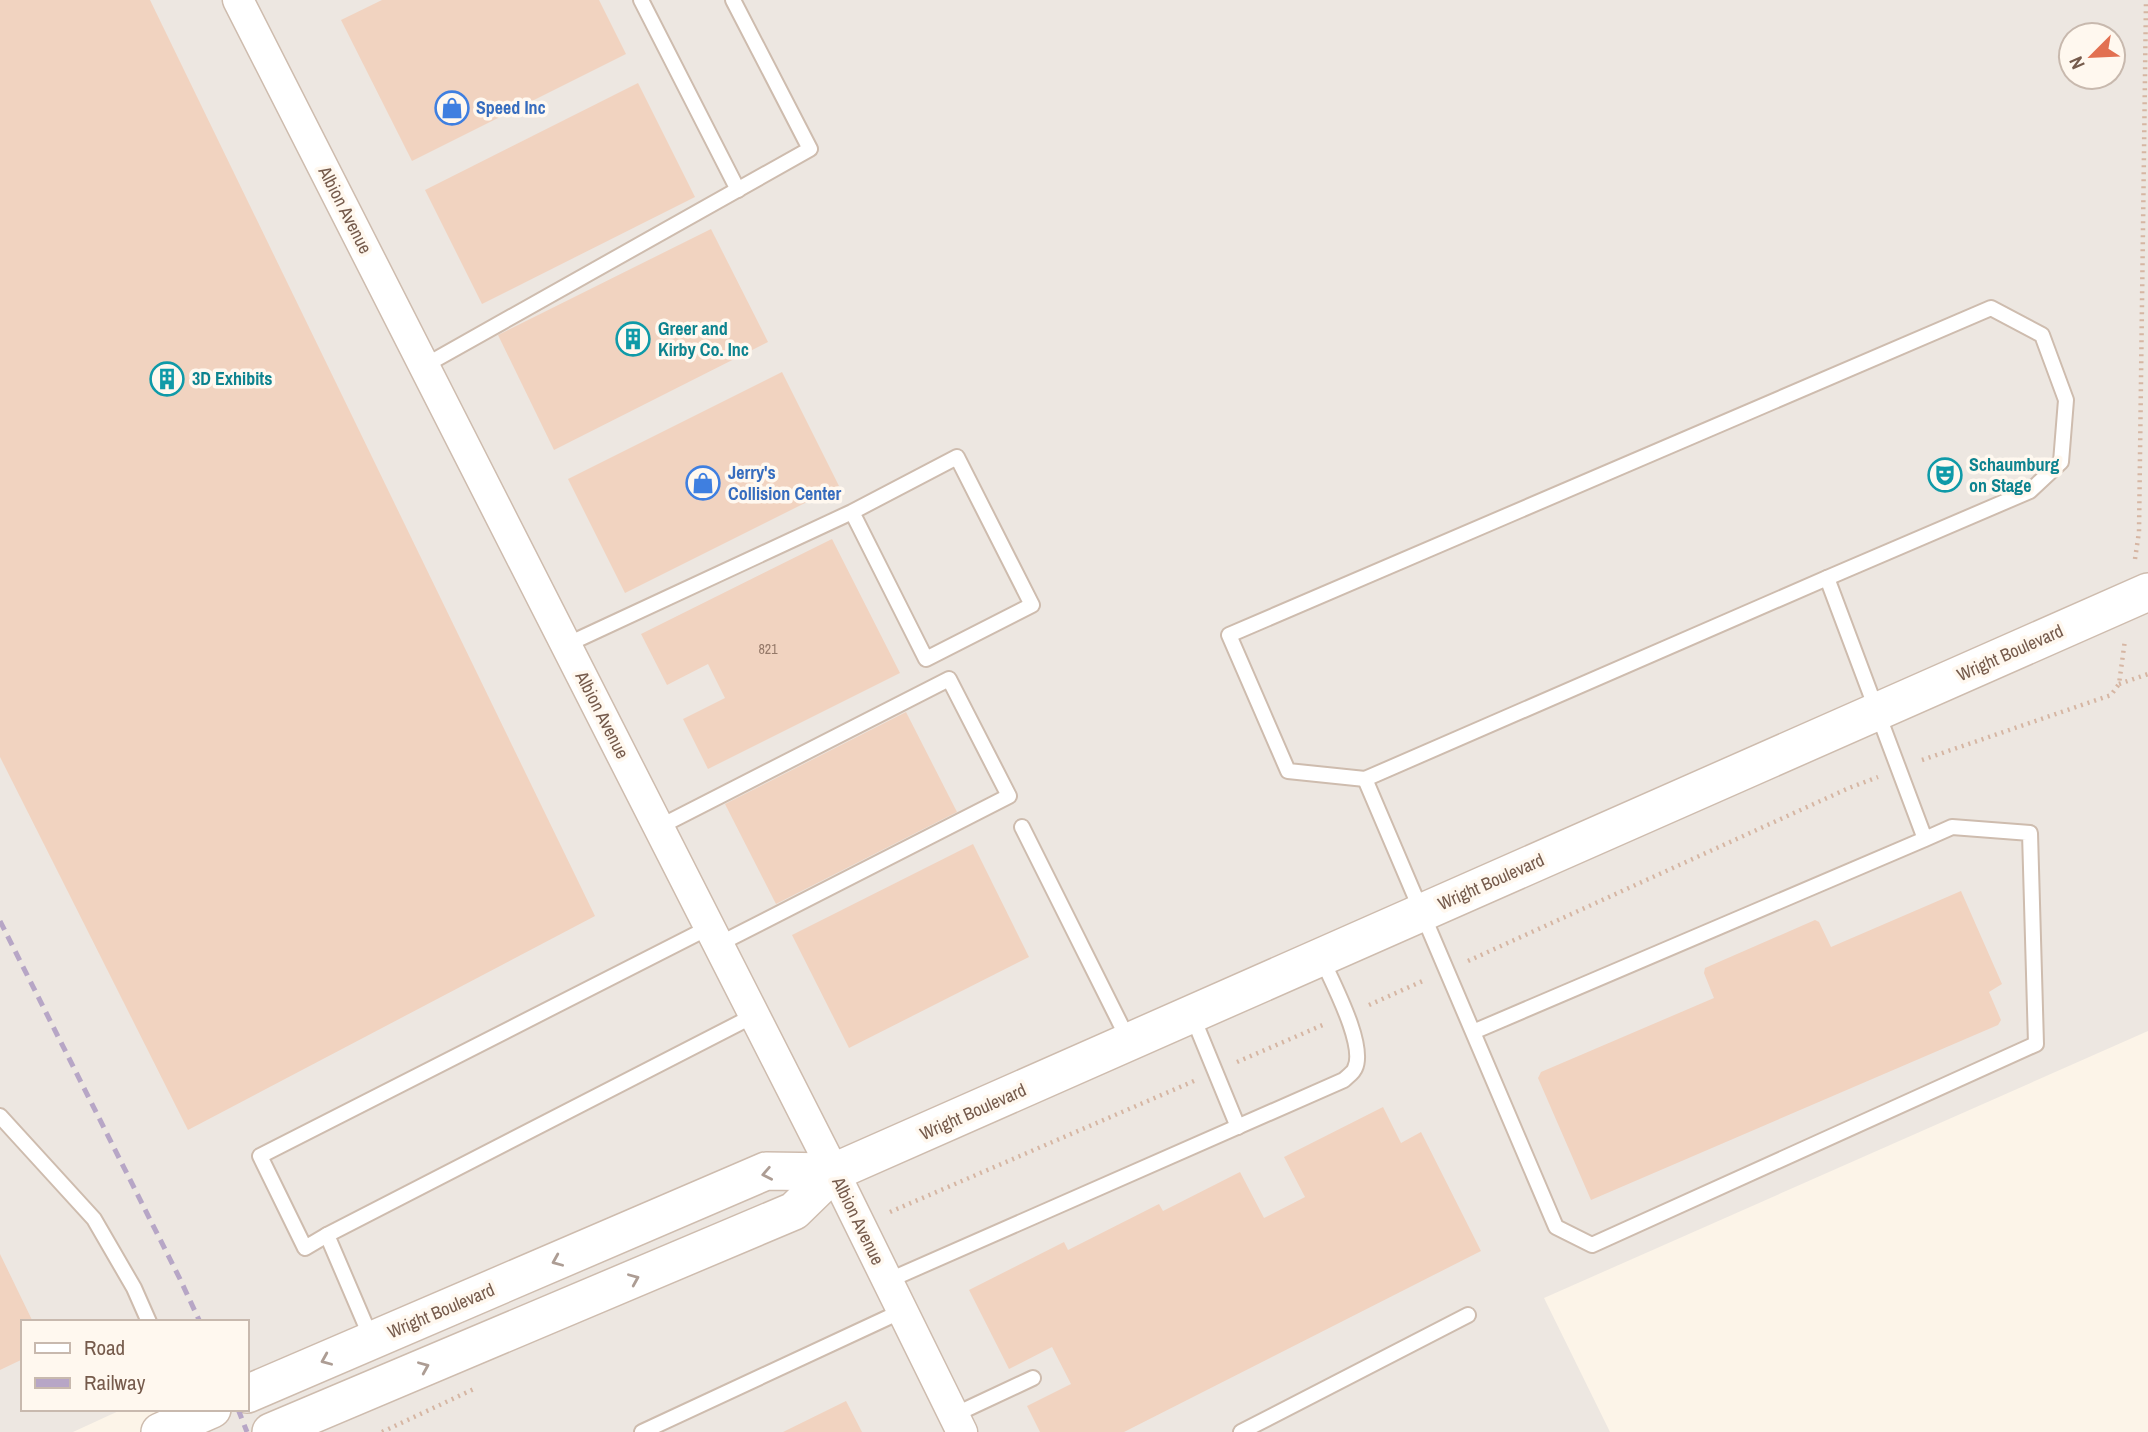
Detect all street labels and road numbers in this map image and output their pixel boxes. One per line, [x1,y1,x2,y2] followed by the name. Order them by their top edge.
[312,161,378,258] street label: Albion Avenue
[1953,618,2067,687] street label: Wright Boulevard
[569,666,635,763] street label: Albion Avenue
[1434,847,1548,916] street label: Wright Boulevard
[916,1077,1030,1146] street label: Wright Boulevard
[826,1172,890,1269] street label: Albion Avenue
[384,1277,498,1344] street label: Wright Boulevard

